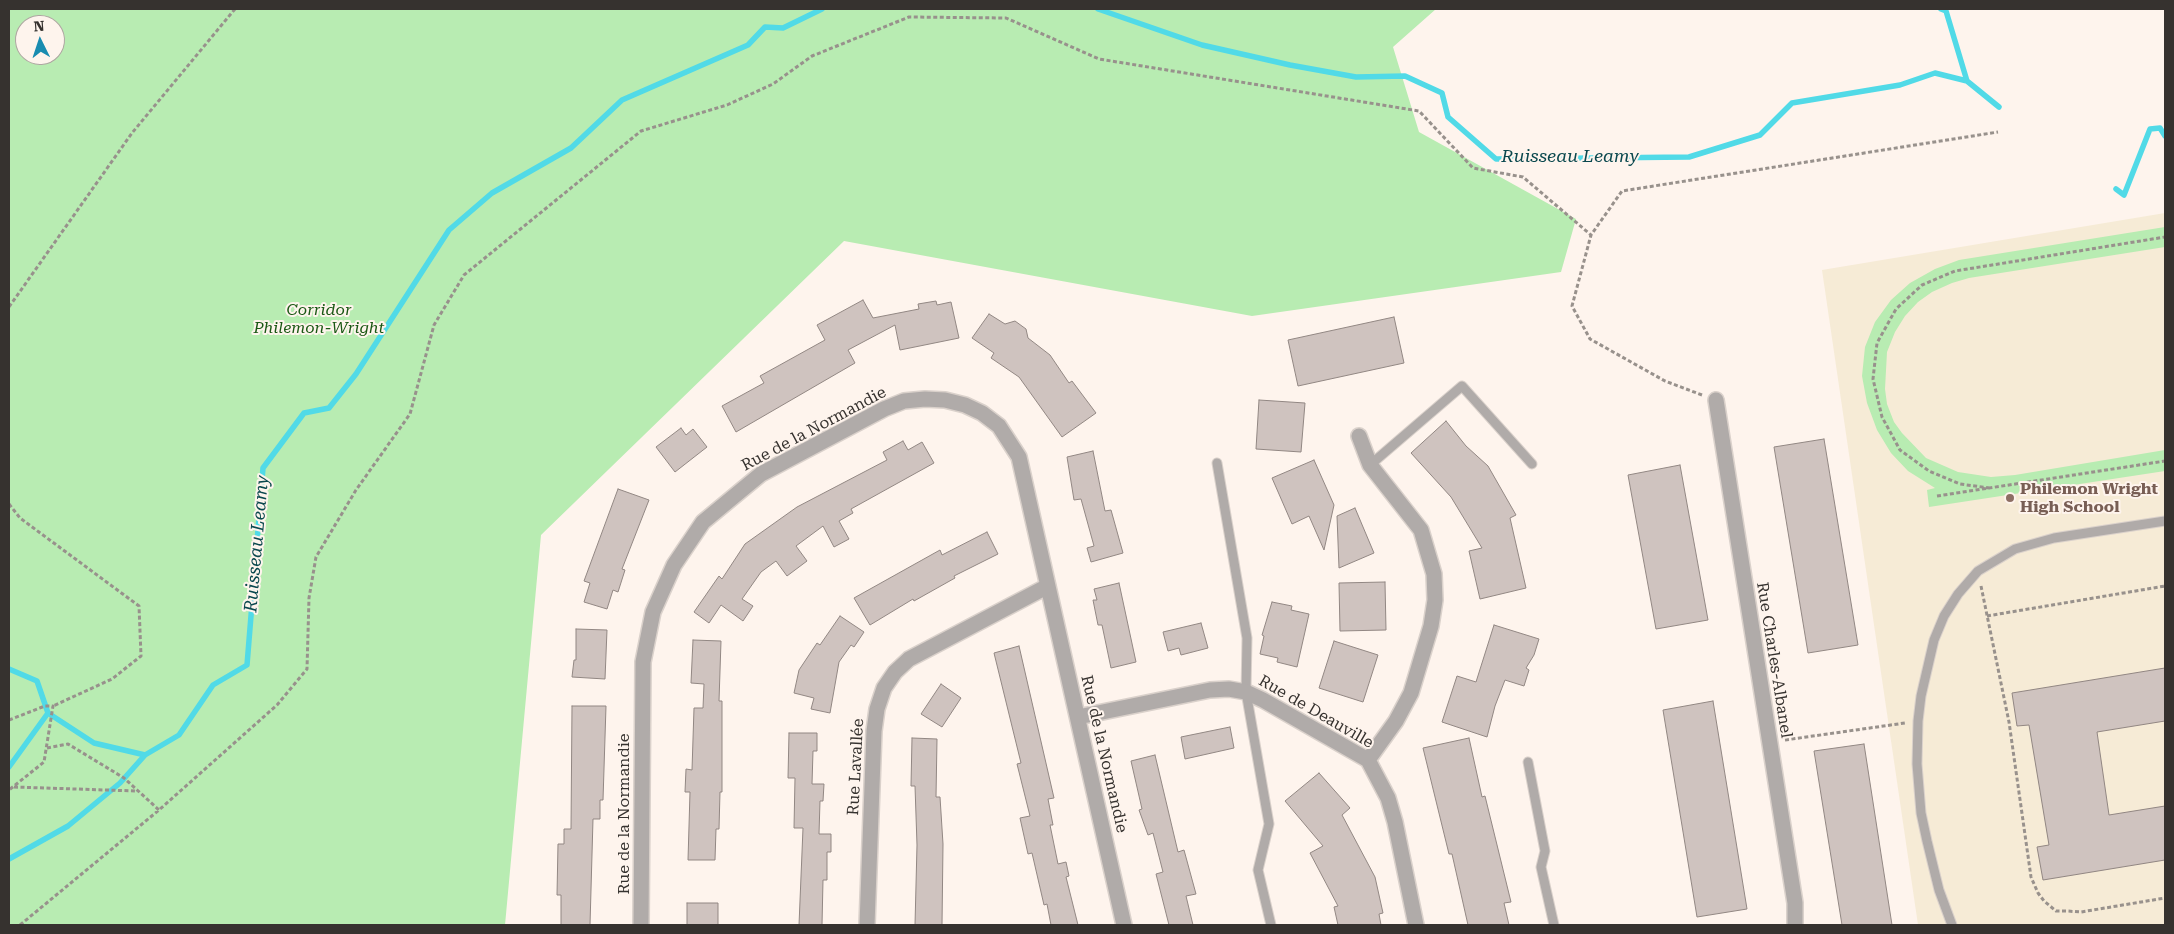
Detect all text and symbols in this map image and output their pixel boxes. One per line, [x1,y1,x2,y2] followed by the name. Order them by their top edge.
[15,15,65,65] north arrow
[33,18,45,34] text: N
[1501,146,1639,168] water label: Ruisseau Leamy
[253,300,385,338] park label: Corridor Philemon-Wright
[738,383,890,475] street label: Rue de la Normandie
[240,475,274,613] water label: Ruisseau Leamy
[2020,479,2158,517] place label: Philemon Wright High School
[2004,492,2016,504] marker: Philemon Wright High School
[1752,581,1796,739] street label: Rue Charles-Albanel
[1255,671,1377,753] street label: Rue de Deauville
[1077,673,1131,835] street label: Rue de la Normandie
[844,718,868,816] street label: Rue Lavallée
[614,733,634,895] street label: Rue de la Normandie

